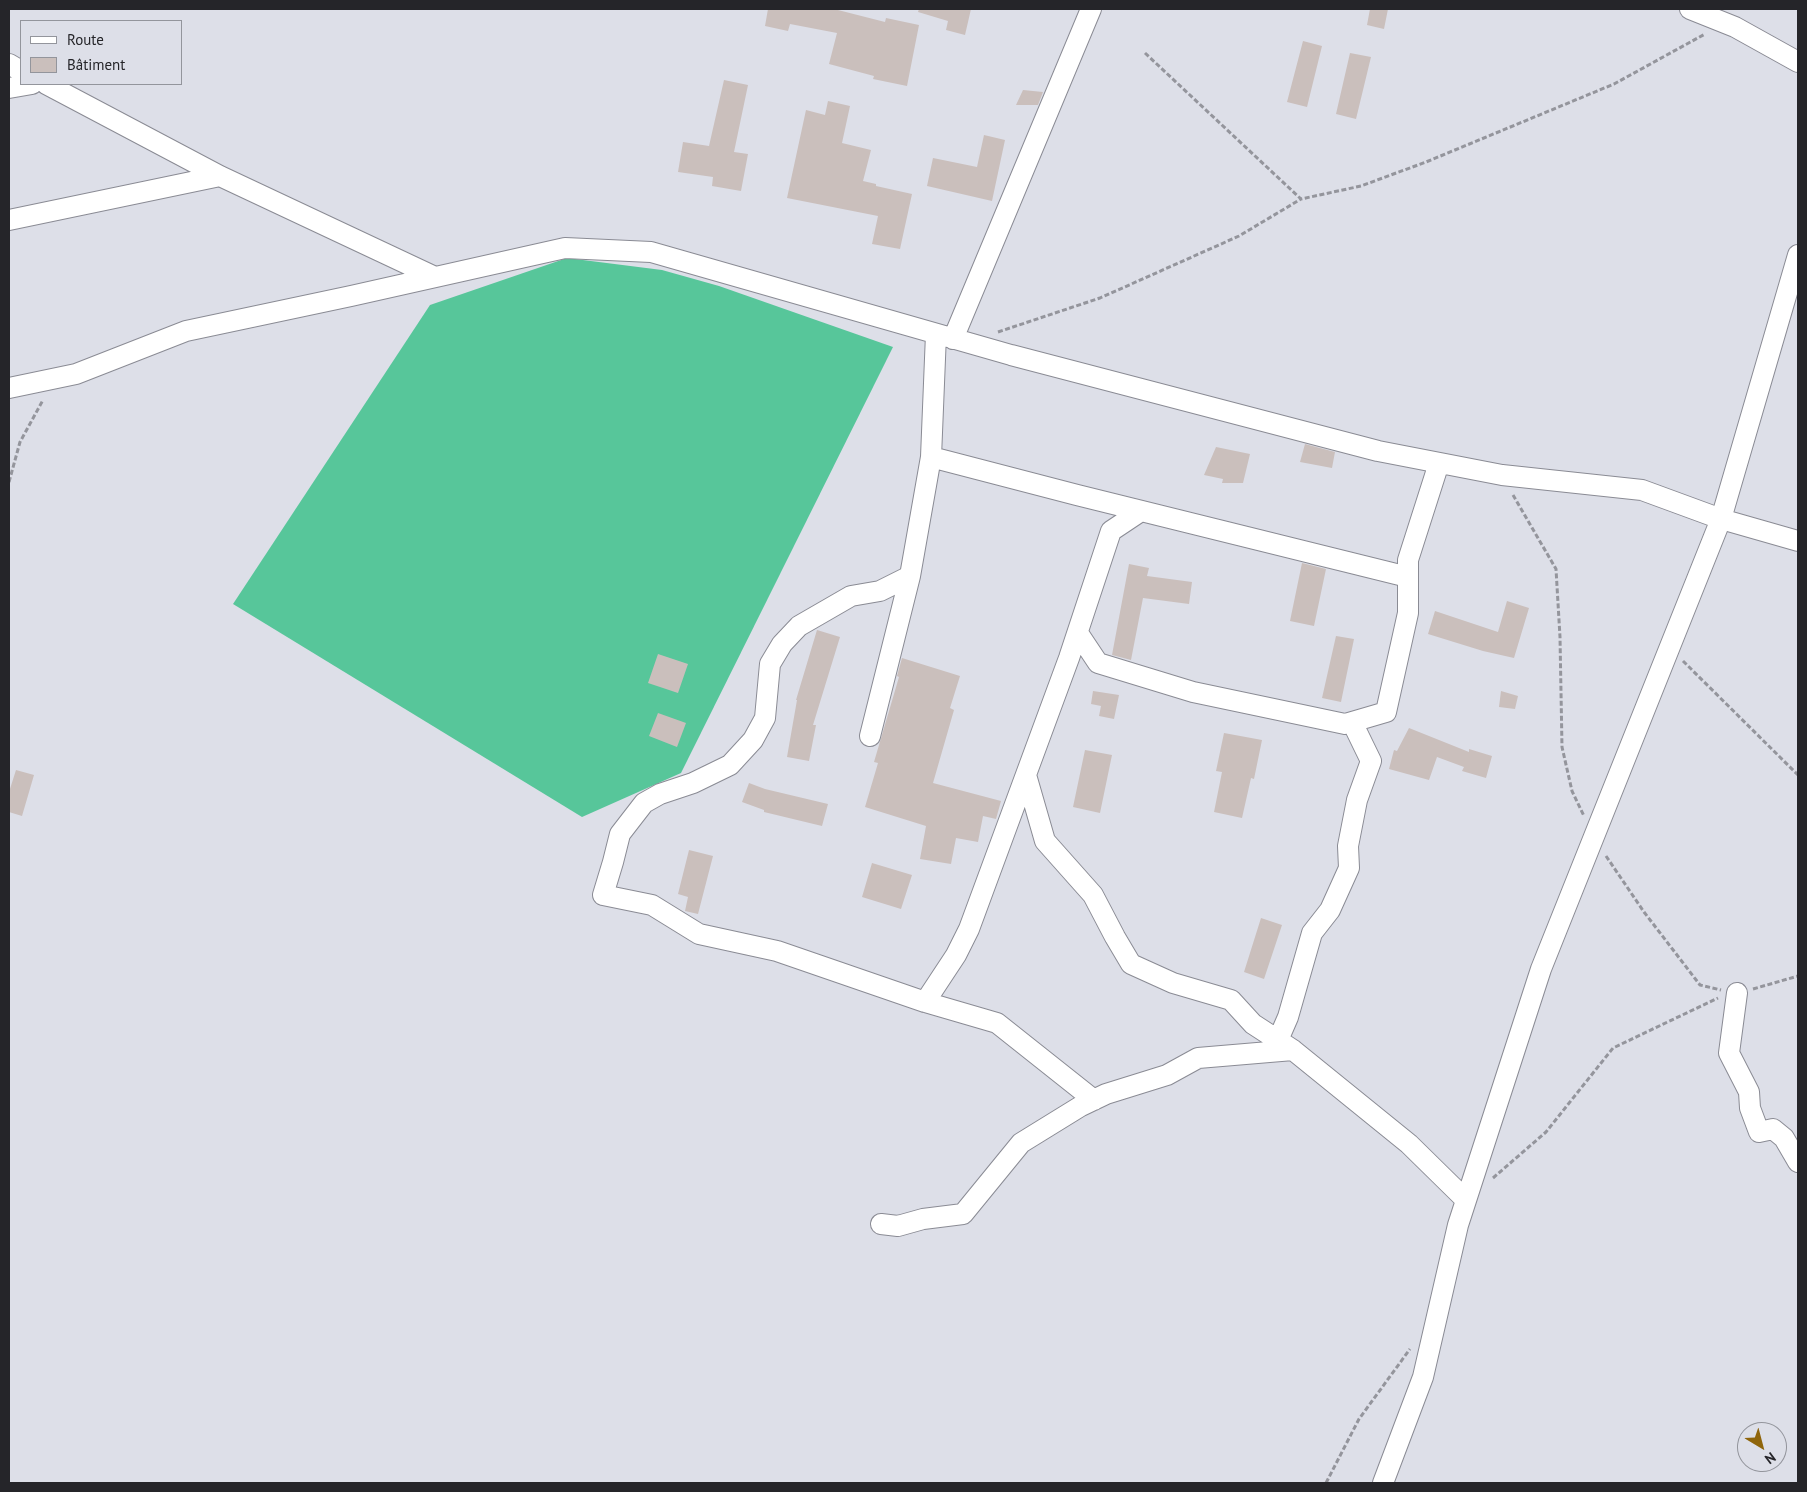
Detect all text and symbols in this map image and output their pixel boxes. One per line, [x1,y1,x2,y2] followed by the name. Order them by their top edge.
[20,20,182,85] legend
[67,30,104,49] text: Route
[67,55,125,74] text: Bâtiment
[1737,1422,1787,1472] north arrow
[1761,1448,1780,1468] text: N

